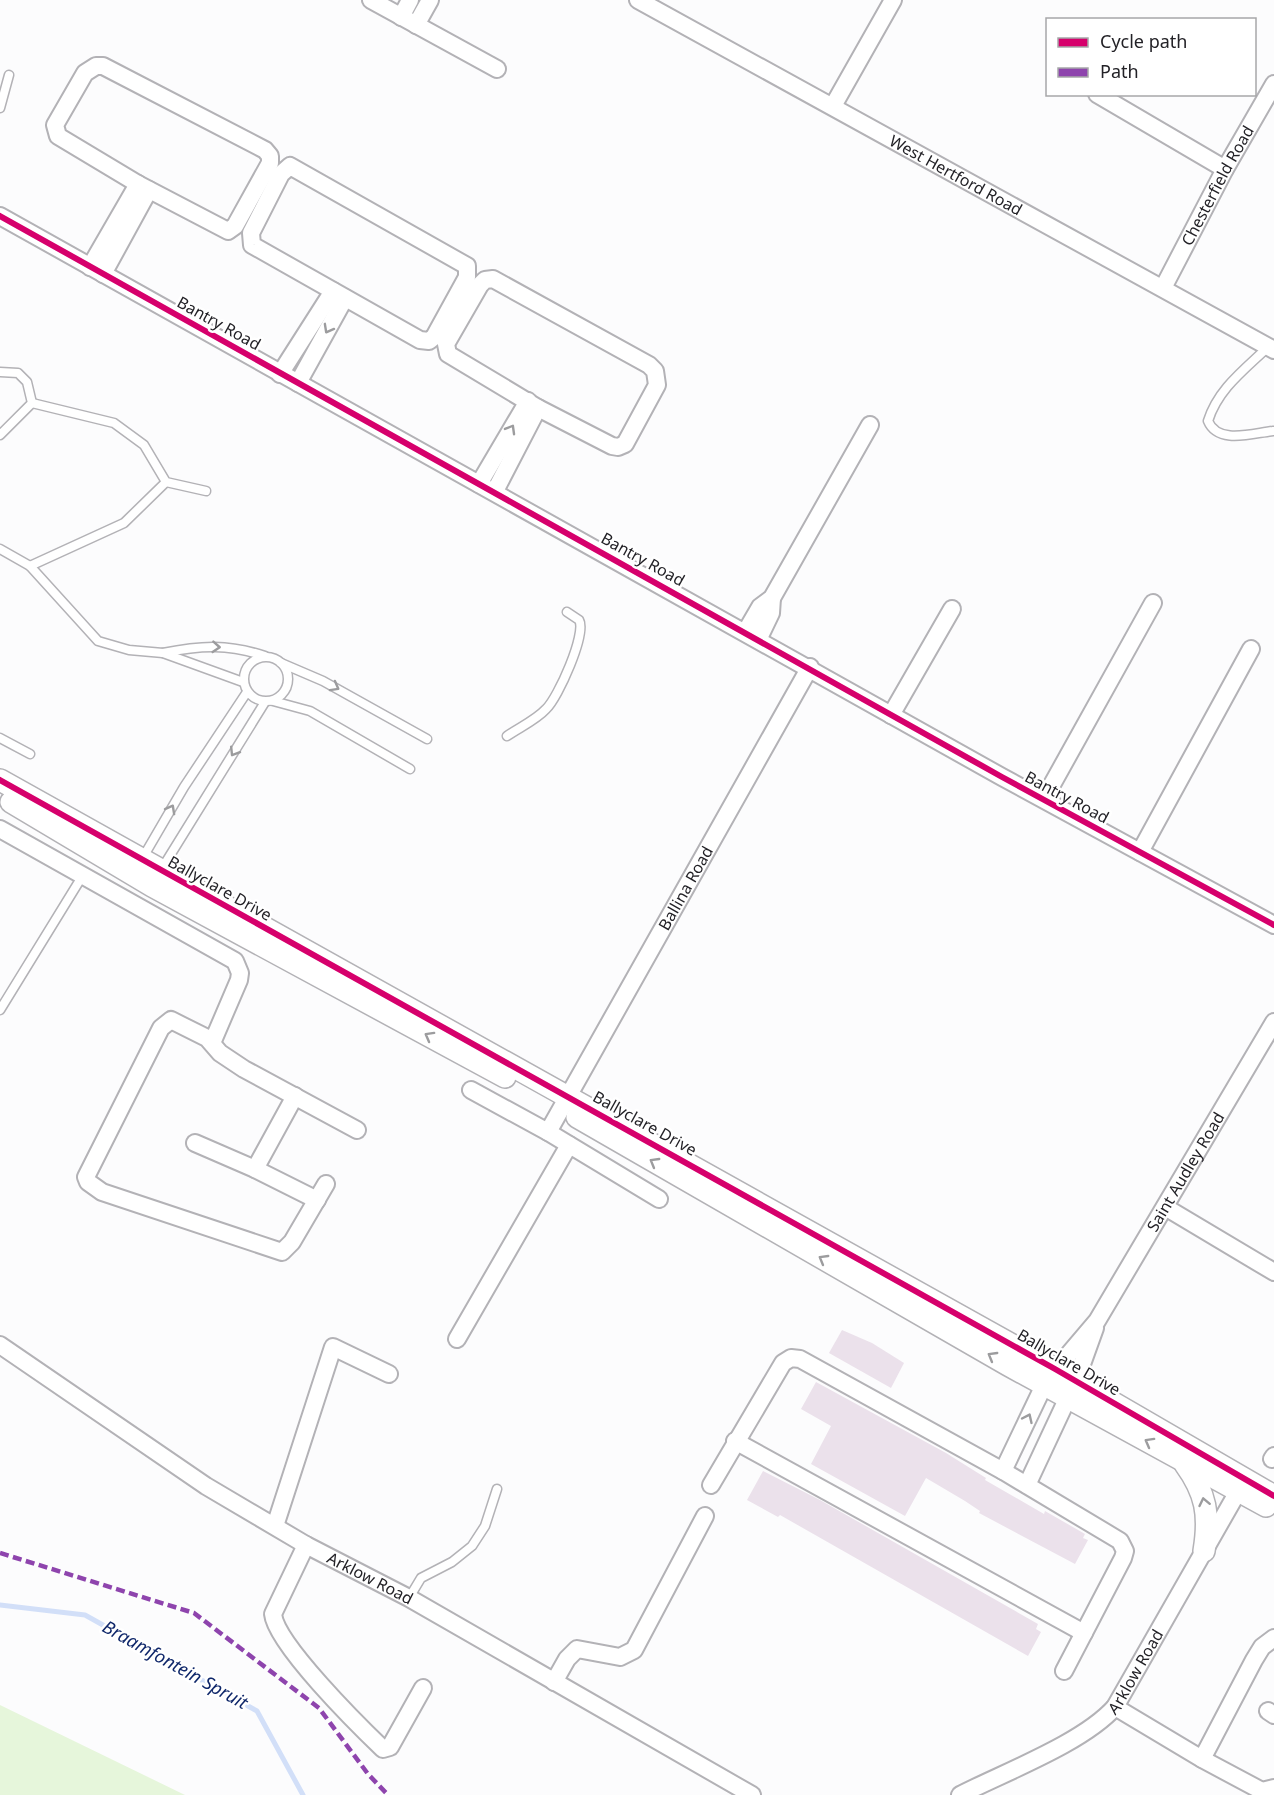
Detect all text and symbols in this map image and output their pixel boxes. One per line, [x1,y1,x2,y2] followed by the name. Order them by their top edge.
[1046,18,1256,96] legend
[1100,29,1187,53] text: Cycle path
[1100,59,1139,83] text: Path
[1176,121,1259,249] street label: Chesterfield Road
[886,130,1026,220] street label: West Hertford Road
[173,291,265,355] street label: Bantry Road
[323,323,335,333] one-way arrow
[504,425,516,435] one-way arrow
[597,527,689,591] street label: Bantry Road
[211,640,220,653] one-way arrow
[329,680,339,691] one-way arrow
[231,745,242,756] one-way arrow
[1021,766,1113,828] street label: Bantry Road
[164,805,176,816] one-way arrow
[653,842,718,934] street label: Ballina Road
[164,850,276,926] street label: Ballyclare Drive
[425,1032,435,1043] one-way arrow
[589,1085,701,1161] street label: Ballyclare Drive
[1141,1108,1229,1236] street label: Saint Audley Road
[650,1157,660,1169] one-way arrow
[819,1255,829,1266] one-way arrow
[1013,1324,1125,1400] street label: Ballyclare Drive
[988,1352,998,1364] one-way arrow
[1021,1413,1033,1424] one-way arrow
[1145,1438,1155,1449] one-way arrow
[1198,1497,1211,1507] one-way arrow
[323,1547,417,1609] street label: Arklow Road
[99,1614,253,1715] water label: Braamfontein Spruit
[1103,1625,1168,1719] street label: Arklow Road

